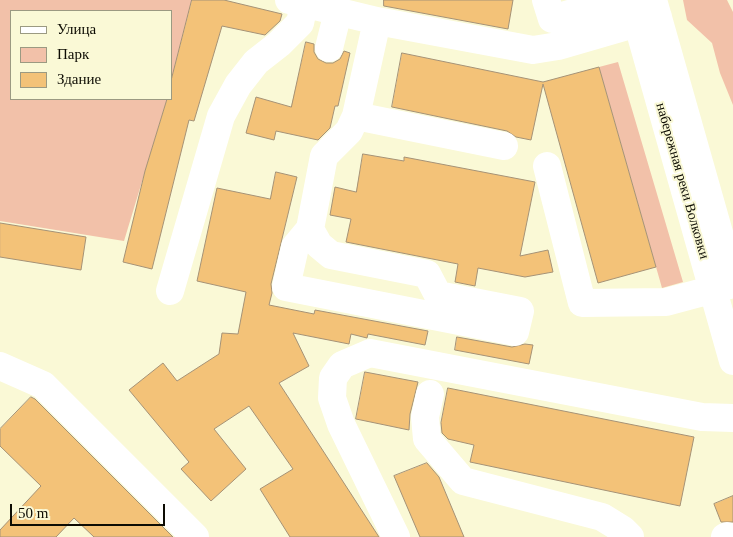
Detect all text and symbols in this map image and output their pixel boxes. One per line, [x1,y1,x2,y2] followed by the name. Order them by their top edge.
[10,10,172,100] legend
[57,21,96,37] text: Улица
[57,46,89,62] text: Парк
[57,71,101,87] text: Здание
[652,101,712,261] street label: набережная реки Волковки
[12,494,168,526] scale bar
[18,505,48,521] text: 50 m

